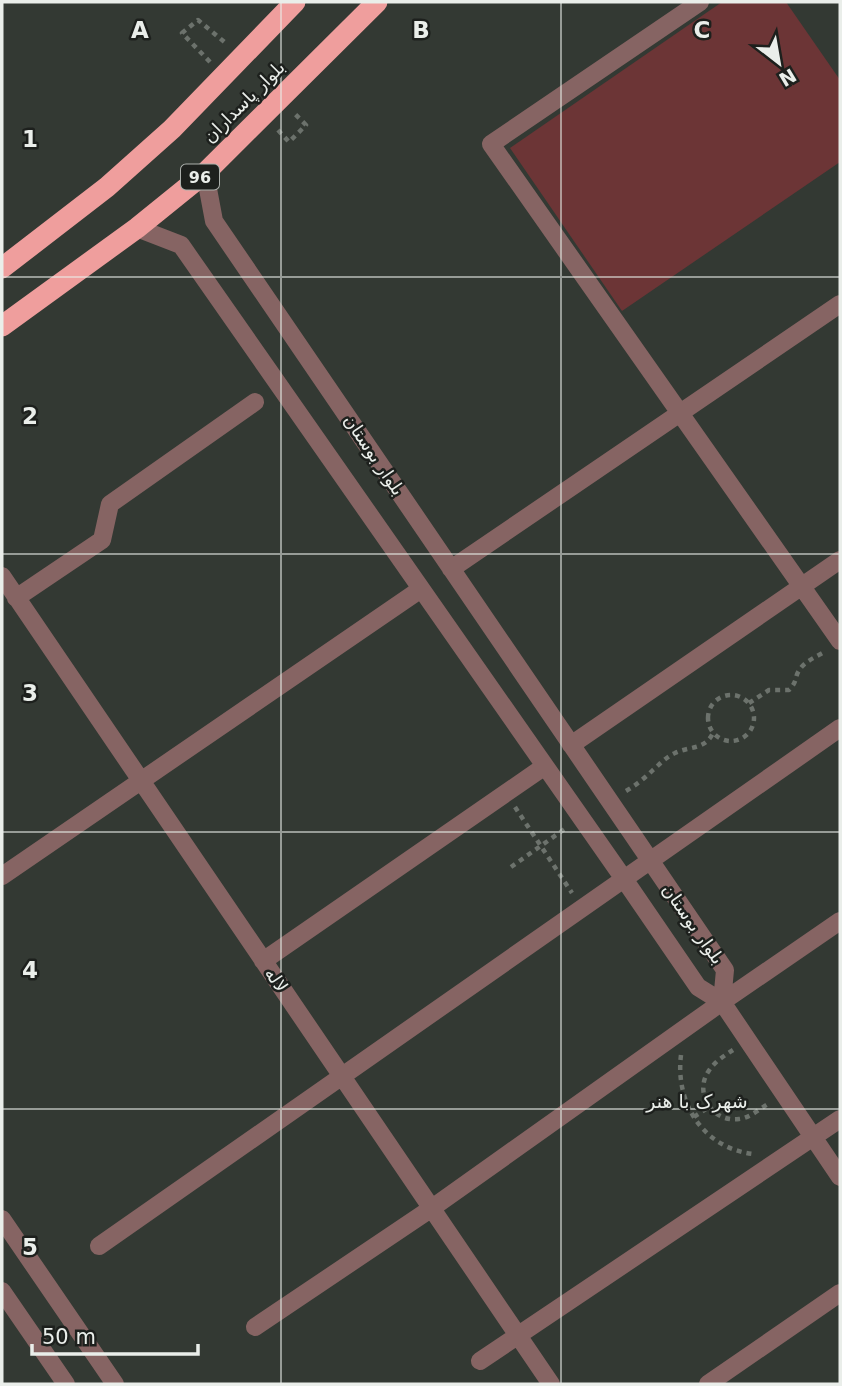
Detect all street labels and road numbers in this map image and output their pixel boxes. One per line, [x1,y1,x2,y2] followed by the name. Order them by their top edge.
[199,57,289,147] street label: بلوار پاسداران
[181,164,219,190] road number: 96
[339,410,409,500] street label: بلوار بوستان
[657,880,729,968] street label: بلوار بوستان
[261,963,292,996] street label: لاله

